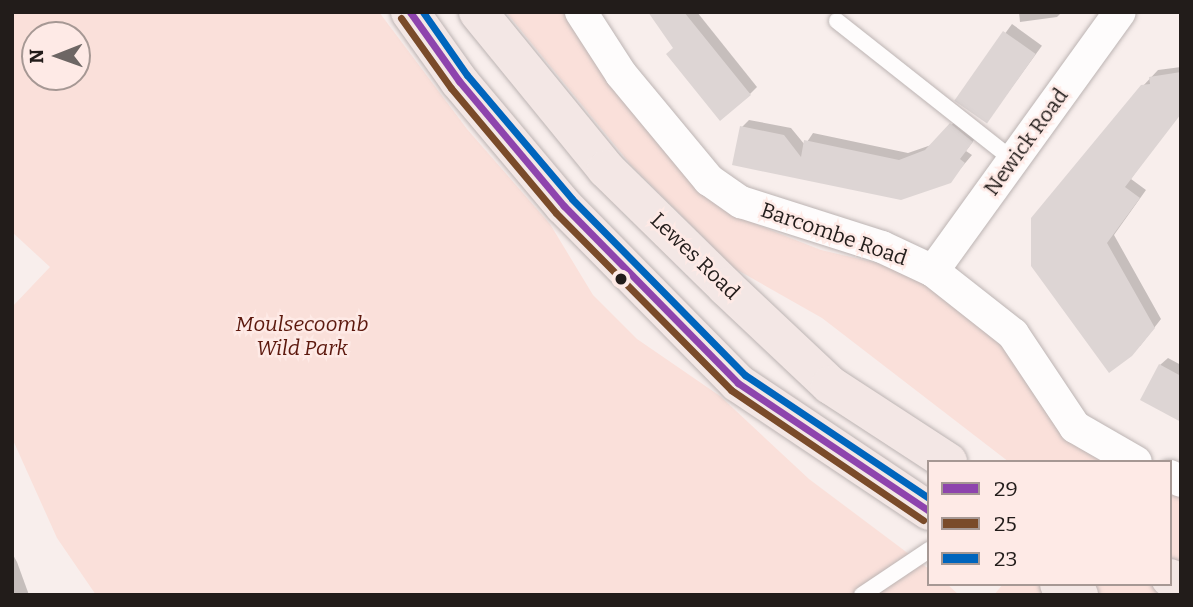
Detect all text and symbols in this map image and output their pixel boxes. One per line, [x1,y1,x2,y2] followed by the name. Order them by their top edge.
[21,21,91,91] north arrow
[25,49,48,64] text: N
[979,84,1073,200] street label: Newick Road
[758,197,910,271] street label: Barcombe Road
[645,207,745,305] street label: Lewes Road
[614,272,628,286] unlabelled marker
[236,311,368,361] park label: Moulsecoomb Wild Park
[927,460,1172,586] legend
[994,476,1018,502] text: 29
[994,511,1017,537] text: 25
[994,546,1017,572] text: 23

